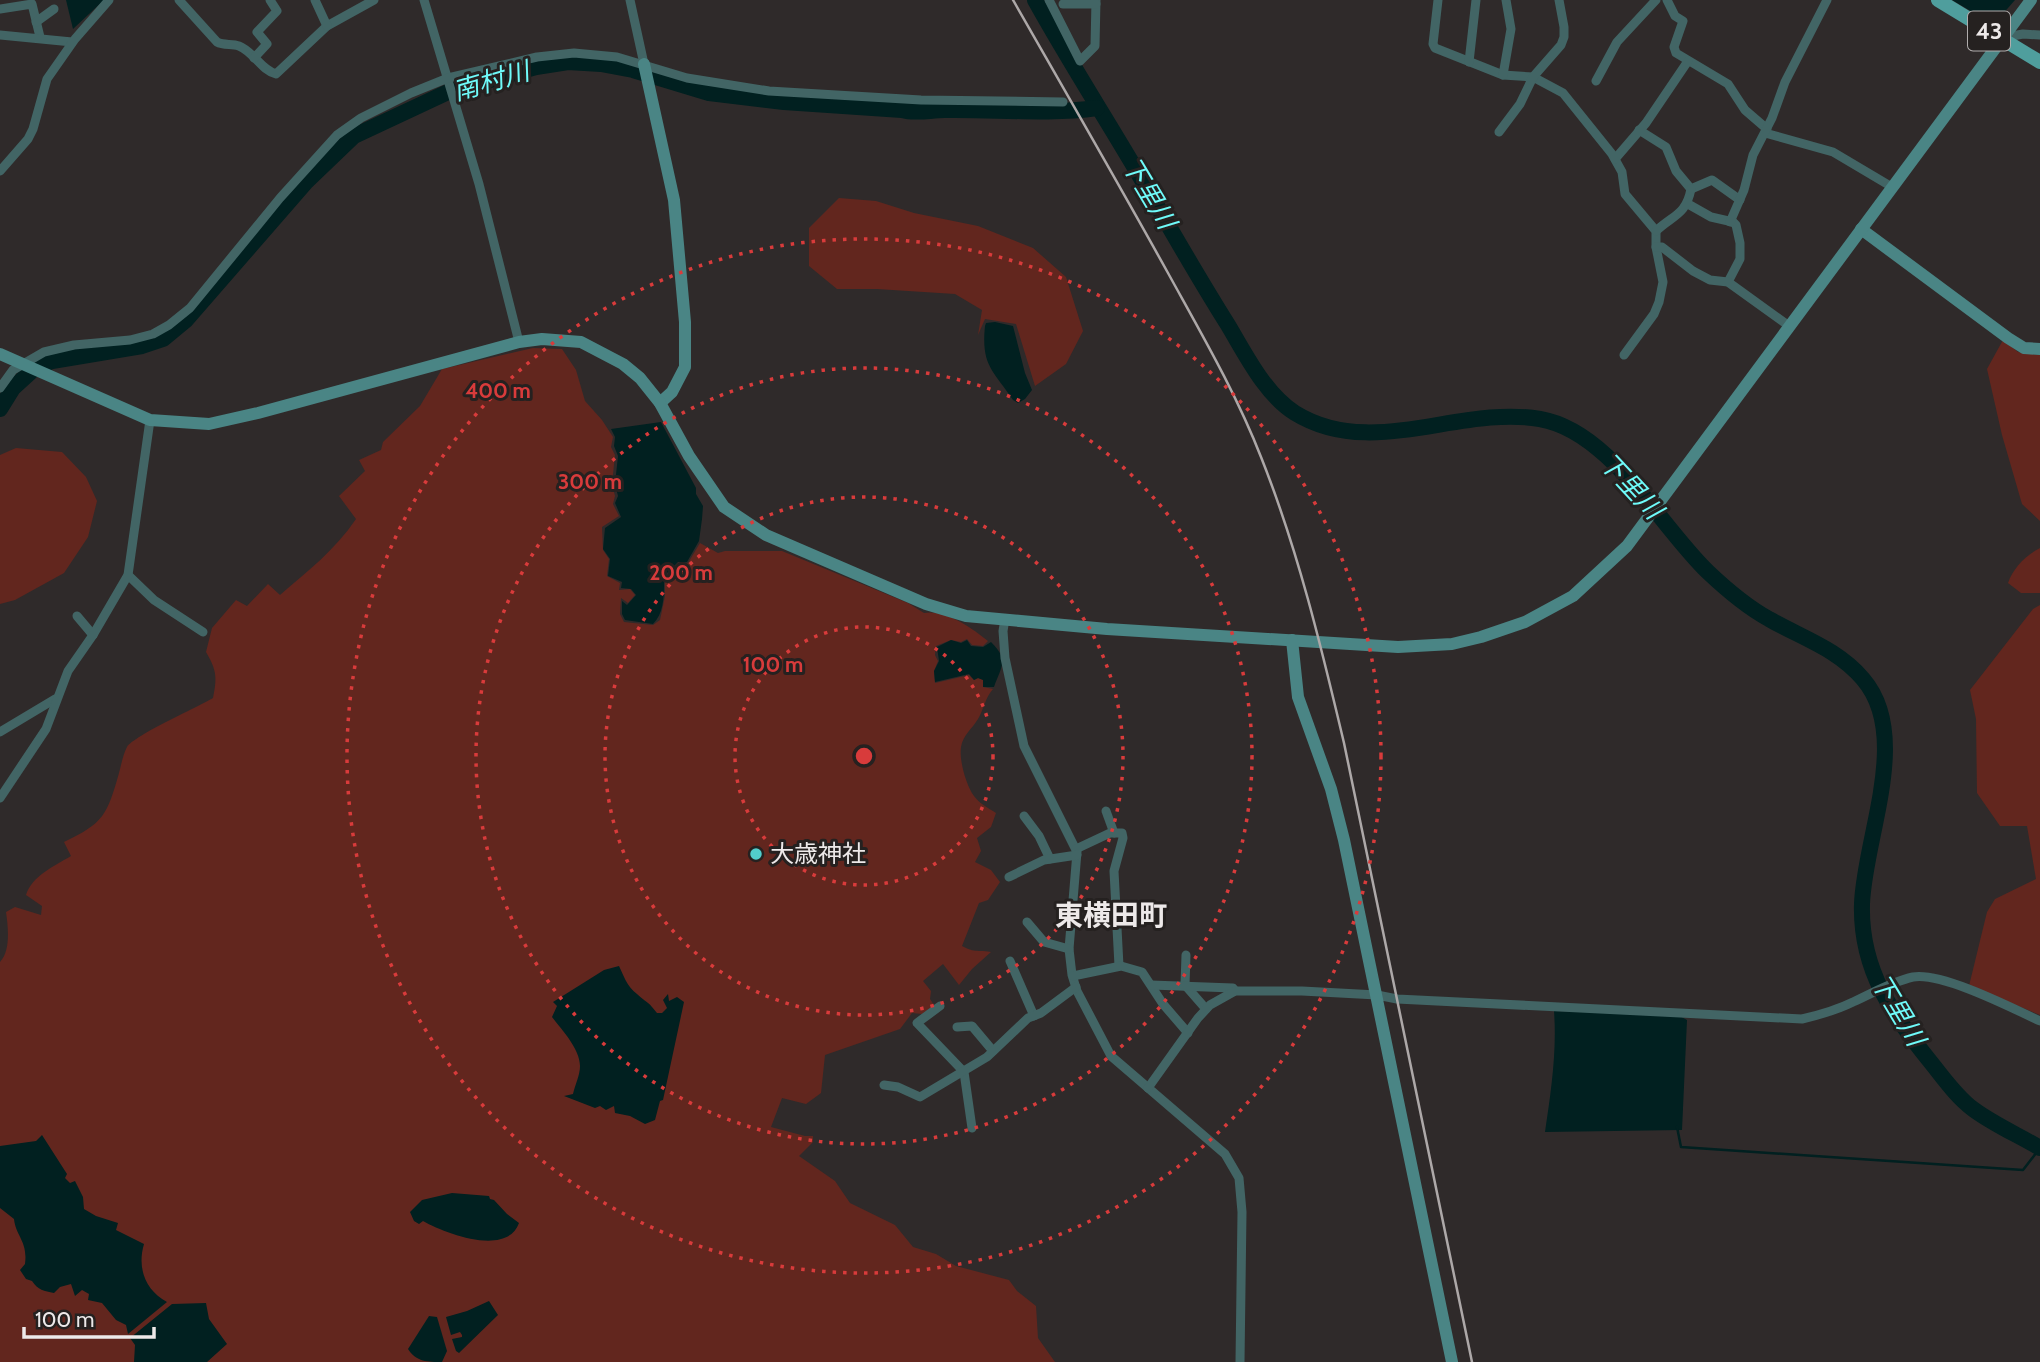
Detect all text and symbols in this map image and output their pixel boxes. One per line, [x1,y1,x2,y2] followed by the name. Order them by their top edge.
[1968,12,2010,50] road number: 43
[449,54,536,107] water label: 南村川
[1115,151,1184,237] water label: 下里川
[465,378,531,403] text: 400 m
[1593,447,1671,528] water label: 下里川
[558,469,622,494] text: 300 m
[649,560,713,585] text: 200 m
[743,652,803,677] text: 100 m
[852,744,876,768] centre of rings
[770,839,866,868] place label: 大歳神社
[748,846,764,862] marker: 大歳神社
[1055,898,1167,932] district label: 東横田町
[1864,968,1933,1054] water label: 下里川
[24,1296,154,1340] scale bar
[35,1307,94,1332] text: 100 m

